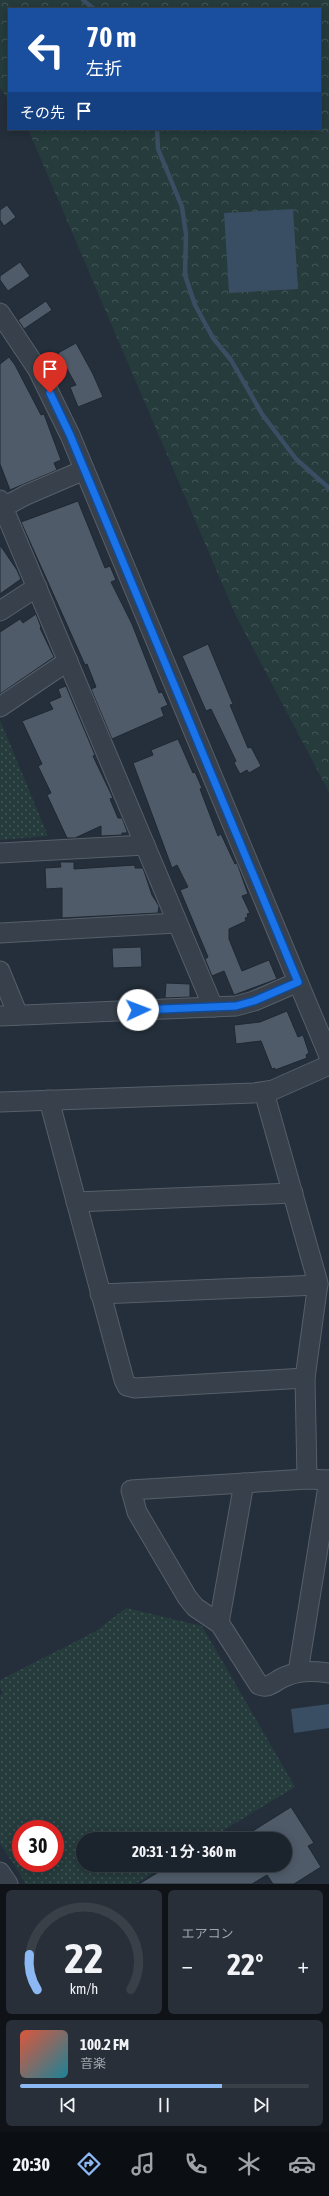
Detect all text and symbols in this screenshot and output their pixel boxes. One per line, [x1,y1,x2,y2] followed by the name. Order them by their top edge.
[86,21,136,53] text: 70 m
[20,24,72,76] icon: left
[86,58,122,79] text: 左折
[73,100,95,122] icon: arrive
[20,104,65,121] text: その先
[33,352,67,393] pin
[39,358,61,380] icon: arrive
[117,989,159,1031] position arrow
[12,1820,64,1872] speed limit sign: 30
[132,1843,236,1860] text: 20:31 · 1 分 · 360 m
[182,1926,234,1941] text: エアコン
[64,1934,103,1982] text: 22
[227,1947,263,1981] text: 22°
[182,1952,193,1978] text: −
[298,1952,309,1978] text: +
[70,1981,98,1997] text: km/h
[80,2036,129,2053] text: 100.2 FM
[80,2056,106,2071] text: 音楽
[57,2094,79,2116] icon: previous
[153,2094,175,2116] icon: pause
[250,2094,272,2116] icon: next
[75,2150,103,2178] icon: directions
[129,2150,157,2178] icon: music
[182,2150,210,2178] icon: phone
[235,2150,263,2178] icon: climate
[288,2150,316,2178] icon: car
[13,2154,50,2175] text: 20:30

